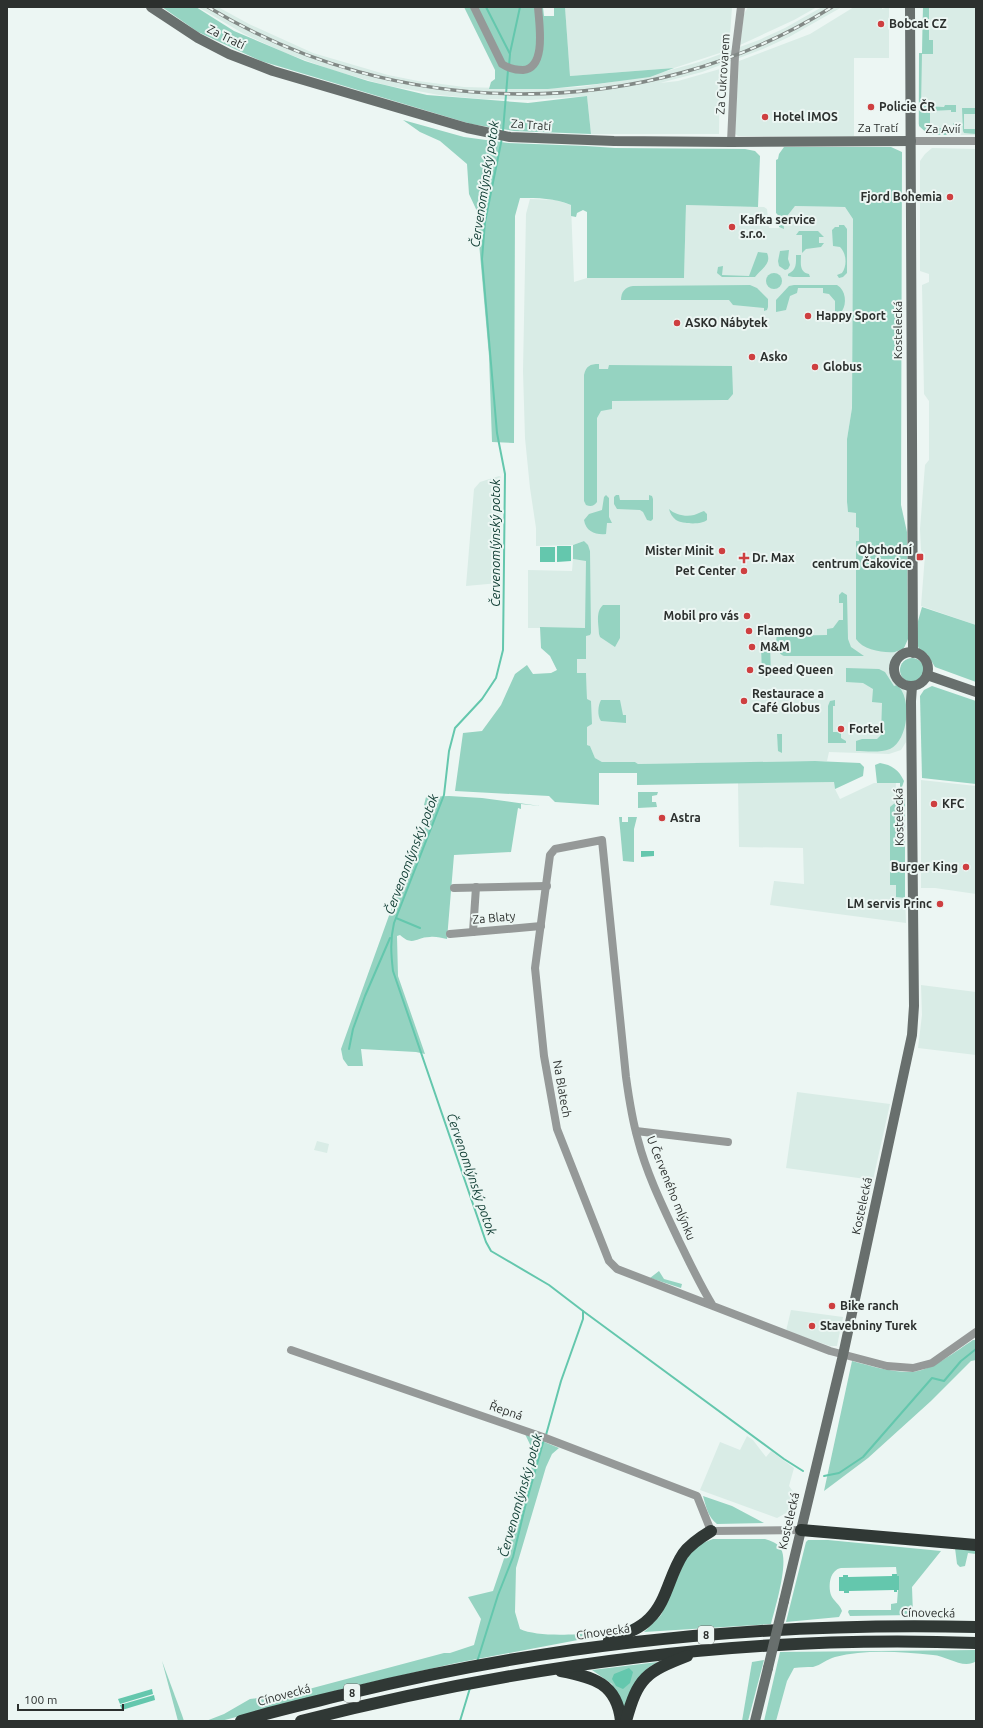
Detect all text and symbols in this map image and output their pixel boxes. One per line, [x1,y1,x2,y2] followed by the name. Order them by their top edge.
[889,17,947,30] place label: Bobcat CZ
[876,19,886,29] marker: Bobcat CZ
[205,22,248,52] street label: Za Tratí
[713,33,732,115] street label: Za Cukrovarem
[879,98,935,113] place label: Policie ČR
[866,102,876,112] marker: Policie ČR
[773,110,838,123] place label: Hotel IMOS
[760,112,770,122] marker: Hotel IMOS
[510,117,553,132] street label: Za Tratí
[467,119,501,248] water label: Červenomlýnský potok
[858,121,899,134] street label: Za Tratí
[925,122,962,135] street label: Za Avií
[861,190,942,203] place label: Fjord Bohemia
[945,192,955,202] marker: Fjord Bohemia
[740,213,816,240] place label: Kafka service s.r.o.
[727,222,737,232] marker: Kafka service s.r.o.
[891,301,904,359] street label: Kostelecká
[816,309,886,322] place label: Happy Sport
[803,311,813,321] marker: Happy Sport
[685,316,768,329] place label: ASKO Nábytek
[672,318,682,328] marker: ASKO Nábytek
[760,350,788,363] place label: Asko
[747,352,757,362] marker: Asko
[823,360,862,373] place label: Globus
[810,362,820,372] marker: Globus
[488,479,502,607] water label: Červenomlýnský potok
[812,543,913,570] place label: Obchodní centrum Čakovice
[645,544,714,557] place label: Mister Minit
[717,546,727,556] marker: Mister Minit
[752,551,795,564] place label: Dr. Max
[915,552,925,562] marker: Obchodní centrum Čakovice
[739,553,749,563] marker: Dr. Max
[675,564,736,577] place label: Pet Center
[739,566,749,576] marker: Pet Center
[663,609,739,622] place label: Mobil pro vás
[742,611,752,621] marker: Mobil pro vás
[757,624,813,637] place label: Flamengo
[744,626,754,636] marker: Flamengo
[760,640,790,653] place label: M&M
[747,642,757,652] marker: M&M
[758,663,833,676] place label: Speed Queen
[745,665,755,675] marker: Speed Queen
[752,687,824,714] place label: Restaurace a Café Globus
[739,696,749,706] marker: Restaurace a Café Globus
[849,722,884,735] place label: Fortel
[836,724,846,734] marker: Fortel
[891,788,906,846] street label: Kostelecká
[382,791,441,916] water label: Červenomlýnský potok
[942,797,965,810] place label: KFC
[929,799,939,809] marker: KFC
[670,811,701,824] place label: Astra
[657,813,667,823] marker: Astra
[891,860,958,873] place label: Burger King
[961,862,971,872] marker: Burger King
[847,897,932,910] place label: LM servis Princ
[935,899,945,909] marker: LM servis Princ
[472,909,516,926] street label: Za Blaty
[551,1059,574,1119] street label: Na Blatech
[445,1111,500,1237] water label: Červenomlýnský potok
[645,1134,698,1242] street label: U Červeného mlýnku
[849,1176,874,1236] street label: Kostelecká
[840,1299,899,1312] place label: Bike ranch
[827,1301,837,1311] marker: Bike ranch
[820,1319,917,1332] place label: Stavebniny Turek
[807,1321,817,1331] marker: Stavebniny Turek
[488,1399,524,1422] street label: Řepná
[496,1431,544,1559] water label: Červenomlýnský potok
[776,1491,801,1551] street label: Kostelecká
[901,1606,955,1619] street label: Cínovecká
[575,1621,631,1642] street label: Cínovecká
[698,1626,714,1644] road number: 8
[256,1681,312,1708] street label: Cínovecká
[344,1684,360,1702] road number: 8
[18,1686,123,1712] scale bar
[24,1693,57,1706] text: 100 m

